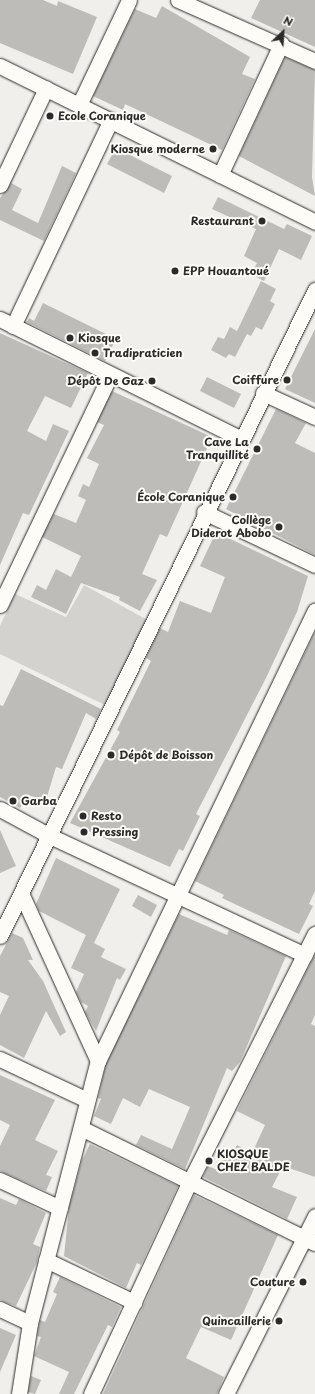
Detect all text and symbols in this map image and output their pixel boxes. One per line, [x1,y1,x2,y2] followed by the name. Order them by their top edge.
[281,11,296,30] text: N
[263,12,303,52] north arrow
[58,109,147,123] place label: Ecole Coranique
[45,111,55,121] marker: Ecole Coranique
[110,142,205,156] place label: Kiosque moderne
[208,144,218,154] marker: Kiosque moderne
[191,214,254,228] place label: Restaurant
[257,216,267,226] marker: Restaurant
[183,264,269,278] place label: EPP Houantoué
[170,266,180,276] marker: EPP Houantoué
[78,331,121,345] place label: Kiosque
[65,333,75,343] marker: Kiosque
[103,346,182,360] place label: Tradipraticien
[90,348,100,358] marker: Tradipraticien
[232,373,279,387] place label: Coiffure
[66,374,144,388] place label: Dépôt De Gaz
[282,375,292,385] marker: Coiffure
[147,376,157,386] marker: Dépôt De Gaz
[186,436,249,462] place label: Cave La Tranquillité
[252,444,262,454] marker: Cave La Tranquillité
[136,490,225,504] place label: École Coranique
[228,492,238,502] marker: École Coranique
[191,514,271,540] place label: Collège Diderot Abobo
[274,522,284,532] marker: Collège Diderot Abobo
[119,748,214,762] place label: Dépôt de Boisson
[106,750,116,760] marker: Dépôt de Boisson
[21,794,57,808] place label: Garba
[8,796,18,806] marker: Garba
[91,809,121,823] place label: Resto
[78,811,88,821] marker: Resto
[92,825,138,839] place label: Pressing
[79,827,89,837] marker: Pressing
[217,1148,291,1174] place label: KIOSQUE CHEZ BALDE
[204,1156,214,1166] marker: KIOSQUE CHEZ BALDE
[250,1275,295,1289] place label: Couture
[298,1277,308,1287] marker: Couture
[202,1314,271,1328] place label: Quincaillerie
[274,1316,284,1326] marker: Quincaillerie

